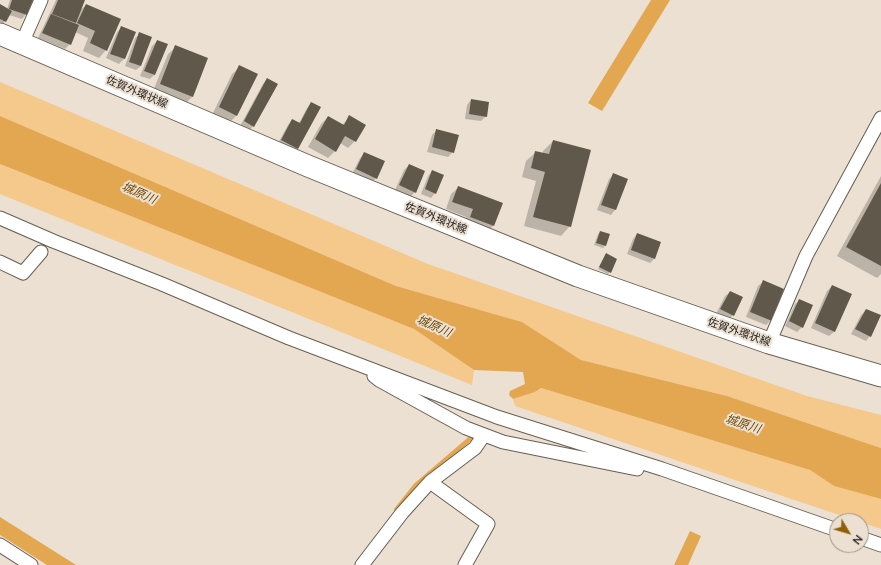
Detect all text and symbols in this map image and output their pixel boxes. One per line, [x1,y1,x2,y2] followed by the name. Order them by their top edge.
[104,73,170,111] street label: 佐賀外環状線
[120,179,158,207] water label: 城原川
[403,200,469,236] street label: 佐賀外環状線
[415,312,453,340] water label: 城原川
[706,315,772,349] street label: 佐賀外環状線
[724,412,762,436] water label: 城原川
[829,513,869,553] north arrow
[850,533,866,547] text: N

